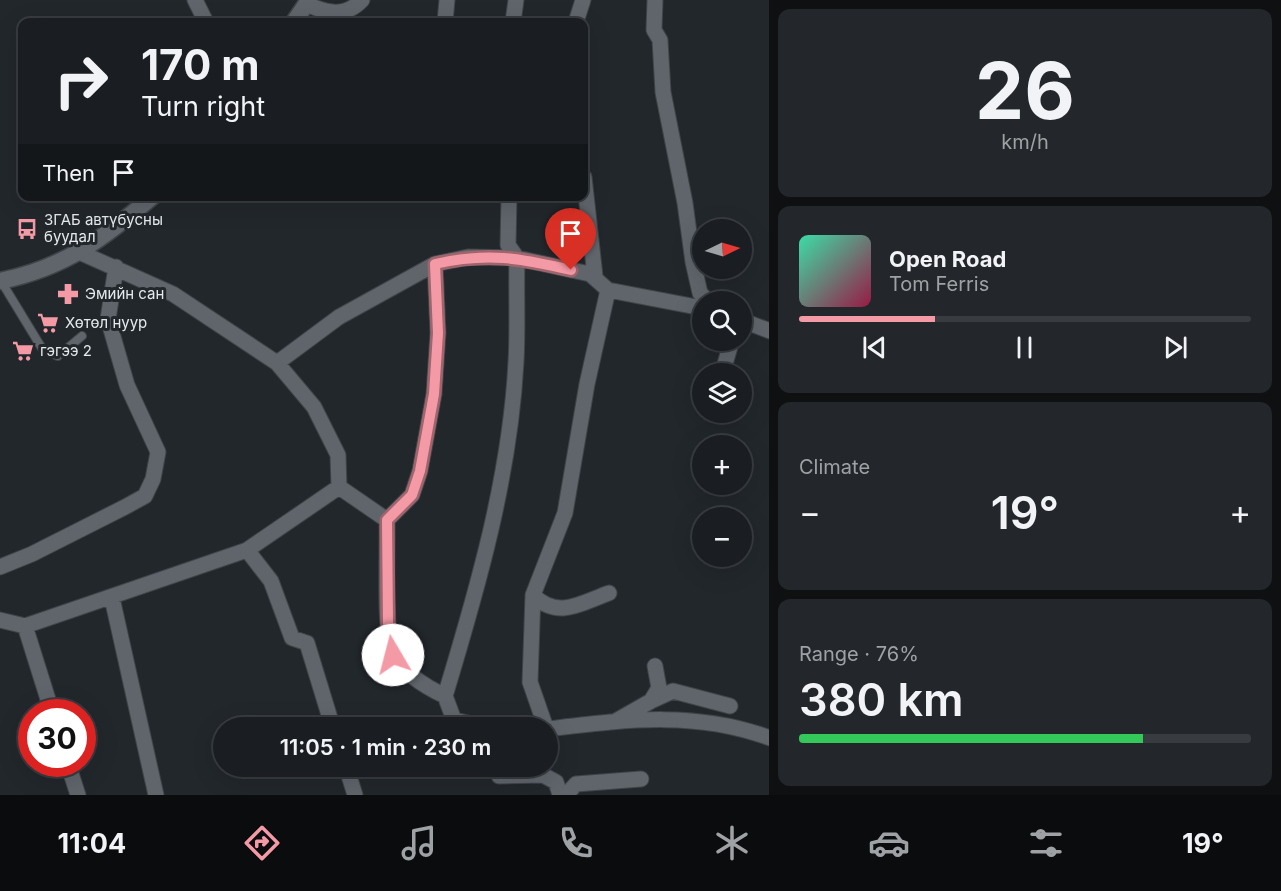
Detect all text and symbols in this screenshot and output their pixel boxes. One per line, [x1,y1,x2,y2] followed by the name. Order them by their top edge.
[141,39,259,90] text: 170 m
[42,42,120,120] icon: right
[975,43,1075,138] text: 26
[141,90,265,123] text: Turn right
[1001,130,1049,154] text: km/h
[107,156,140,189] icon: arrive
[42,160,95,186] text: Then
[545,208,596,270] pin
[44,210,163,246] place label: ЗГАБ автүбусны буудал
[15,217,39,241] bus stop icon: ЗГАБ автүбусны буудал
[554,217,587,250] icon: arrive
[692,219,752,279] north arrow
[692,219,752,567] map controls
[889,246,1006,272] text: Open Road
[889,272,989,296] text: Tom Ferris
[56,282,80,306] pharmacy icon: Эмийн сан
[85,284,164,303] place label: Эмийн сан
[692,291,752,351] button: search
[36,311,60,335] supermarket icon: Хөтөл нуур
[65,313,147,332] place label: Хөтөл нуур
[858,331,891,364] icon: previous
[1008,331,1041,364] icon: pause
[1159,331,1192,364] icon: next
[11,339,35,363] supermarket icon: гэгээ 2
[40,341,92,360] place label: гэгээ 2
[692,363,752,423] button: layers
[692,435,752,495] button: +
[799,455,870,479] text: Climate
[991,485,1059,540] text: 19°
[799,492,821,532] text: −
[1229,492,1251,532] text: +
[692,507,752,567] button: −
[361,623,425,687] position arrow
[799,642,919,666] text: Range · 76%
[799,672,964,727] text: 380 km
[18,699,96,777] speed limit sign: 30
[280,734,491,760] text: 11:05 · 1 min · 230 m
[241,822,283,864] icon: directions
[398,822,440,864] icon: music
[555,822,597,864] icon: phone
[711,822,753,864] icon: climate
[868,822,910,864] icon: car
[1025,822,1067,864] icon: filters
[57,827,126,860] text: 11:04
[1182,827,1224,860] text: 19°

